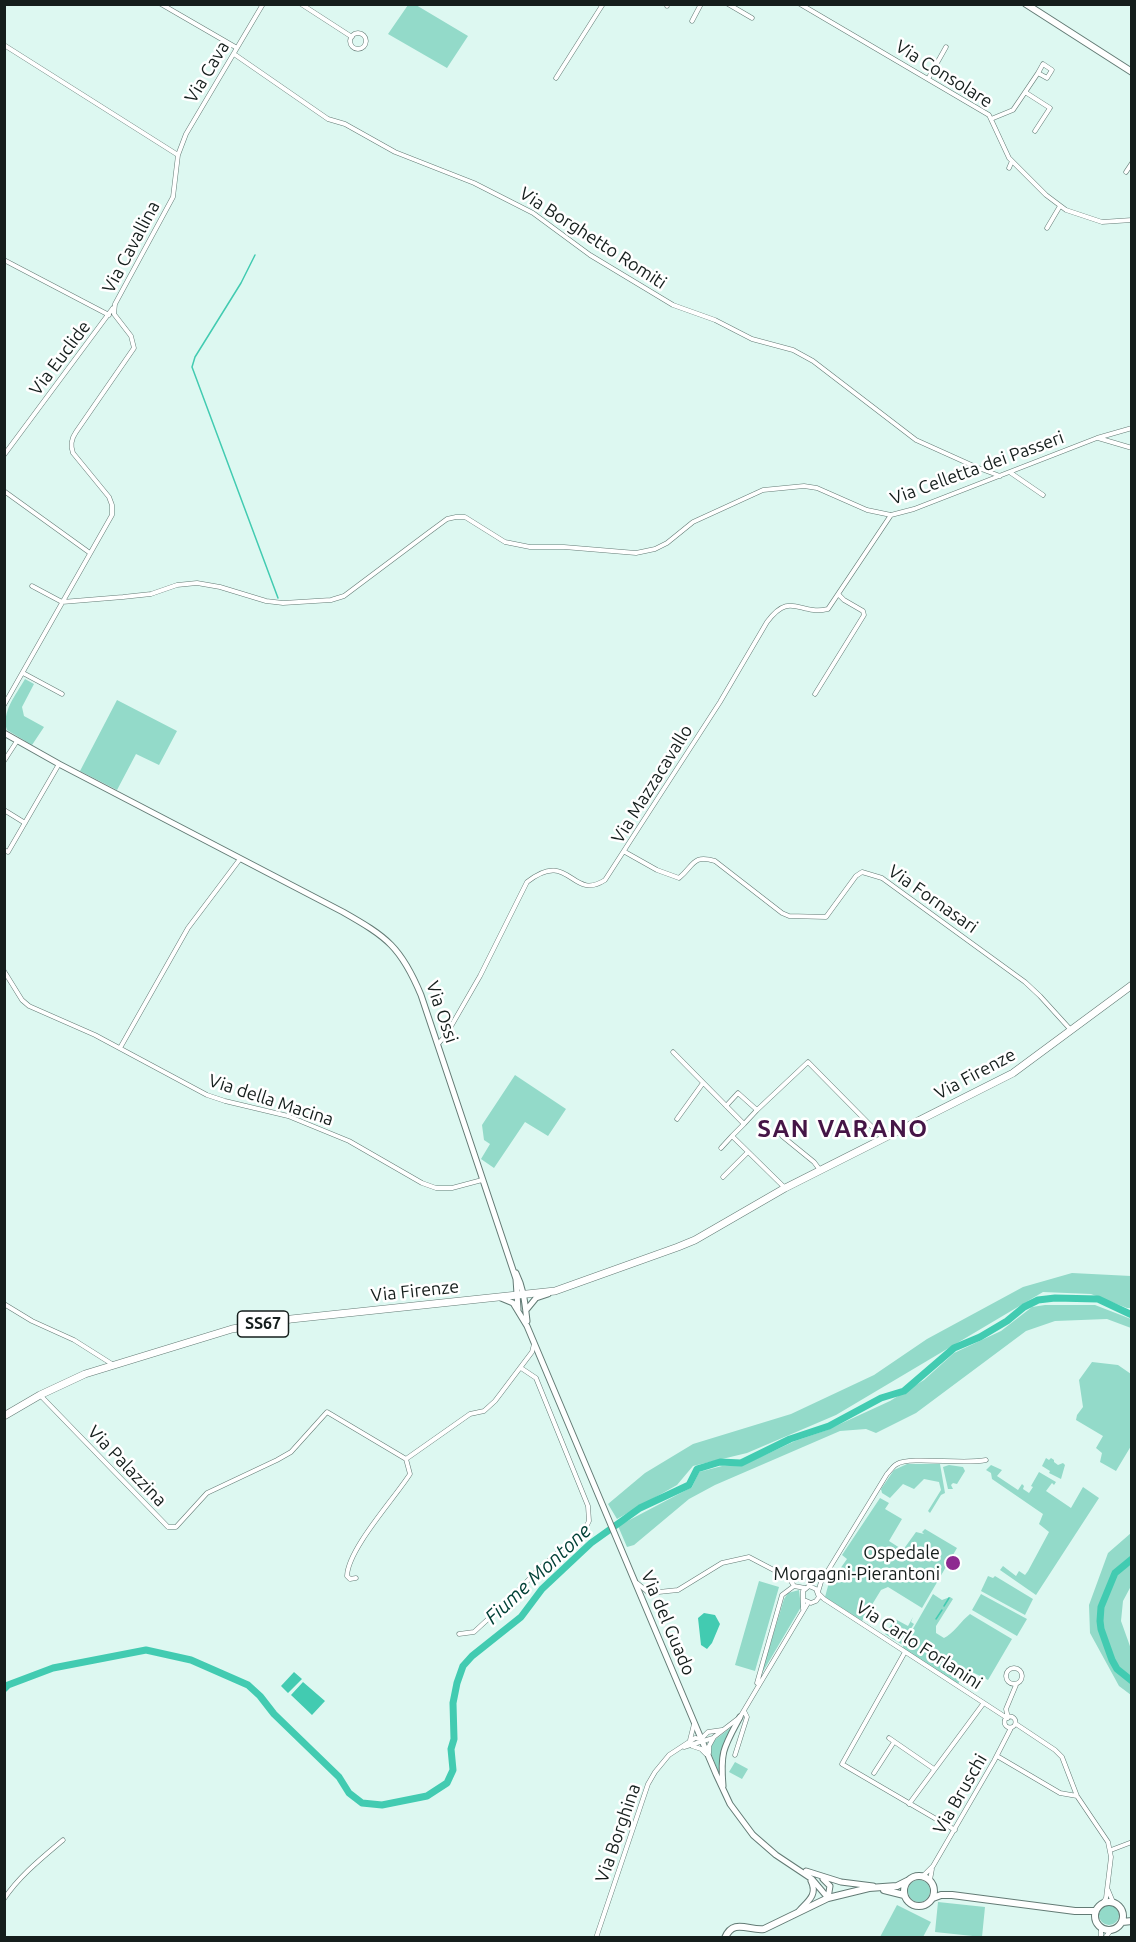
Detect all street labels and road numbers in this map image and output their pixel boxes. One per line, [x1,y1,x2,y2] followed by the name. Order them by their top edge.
[891,36,997,112] street label: Via Consolare
[180,37,234,107] street label: Via Cava
[515,182,671,294] street label: Via Borghetto Romiti
[98,197,164,297] street label: Via Cavallina
[25,316,95,400] street label: Via Euclide
[887,427,1067,509] street label: Via Celletta dei Passeri
[607,721,697,847] street label: Via Mazzacavallo
[884,860,982,938] street label: Via Fornasari
[421,978,463,1046] street label: Via Ossi
[931,1044,1019,1104] street label: Via Firenze
[206,1070,336,1130] street label: Via della Macina
[370,1276,460,1306] street label: Via Firenze
[238,1311,288,1337] road number: SS67
[83,1421,171,1511] street label: Via Palazzina
[636,1567,700,1679] street label: Via del Guado
[852,1596,986,1694] street label: Via Carlo Forlanini
[928,1750,992,1838] street label: Via Bruschi
[591,1781,645,1885] street label: Via Borghina

